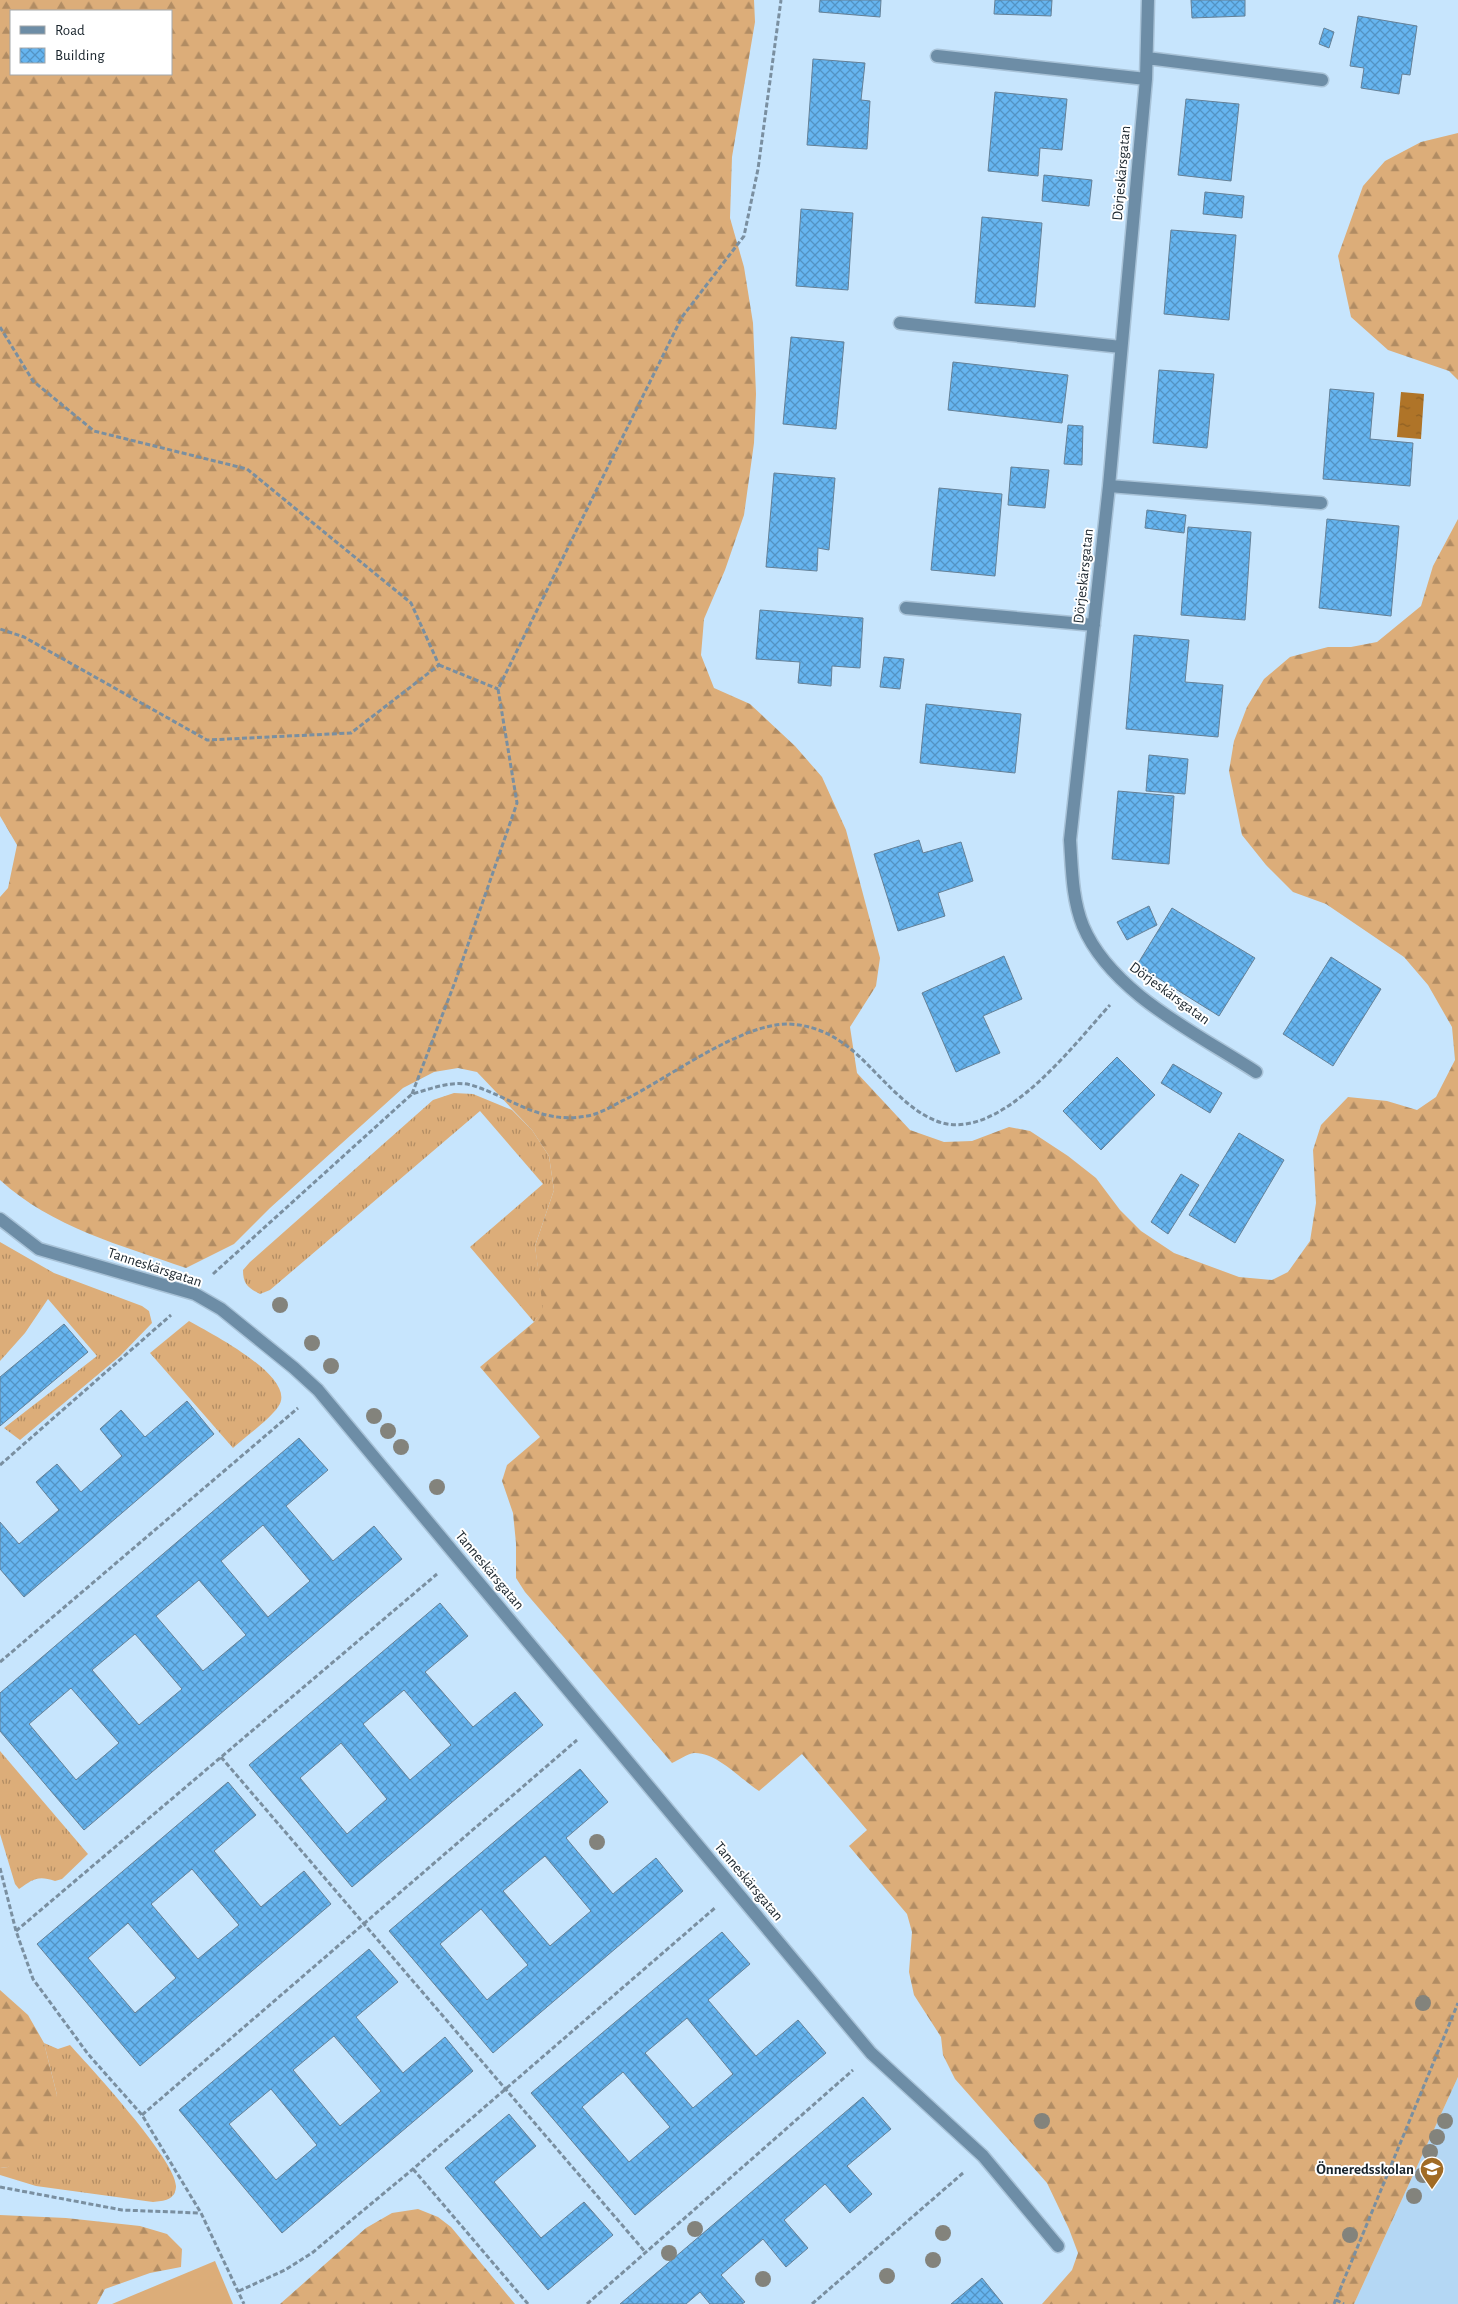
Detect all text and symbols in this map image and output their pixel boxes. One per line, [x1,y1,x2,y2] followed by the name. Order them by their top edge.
[10,10,172,75] legend
[55,23,85,38] text: Road
[55,48,105,63] text: Building
[1110,125,1133,221] street label: Dörjeskärsgatan
[1071,528,1096,624] street label: Dörjeskärsgatan
[1127,959,1213,1027] street label: Dörjeskärsgatan
[106,1245,204,1290] street label: Tanneskärsgatan
[452,1528,527,1613] street label: Tanneskärsgatan
[711,1839,786,1924] street label: Tanneskärsgatan
[1419,2156,1445,2190] school or university icon: Önneredsskolan
[1316,2161,1414,2177] place label: Önneredsskolan

